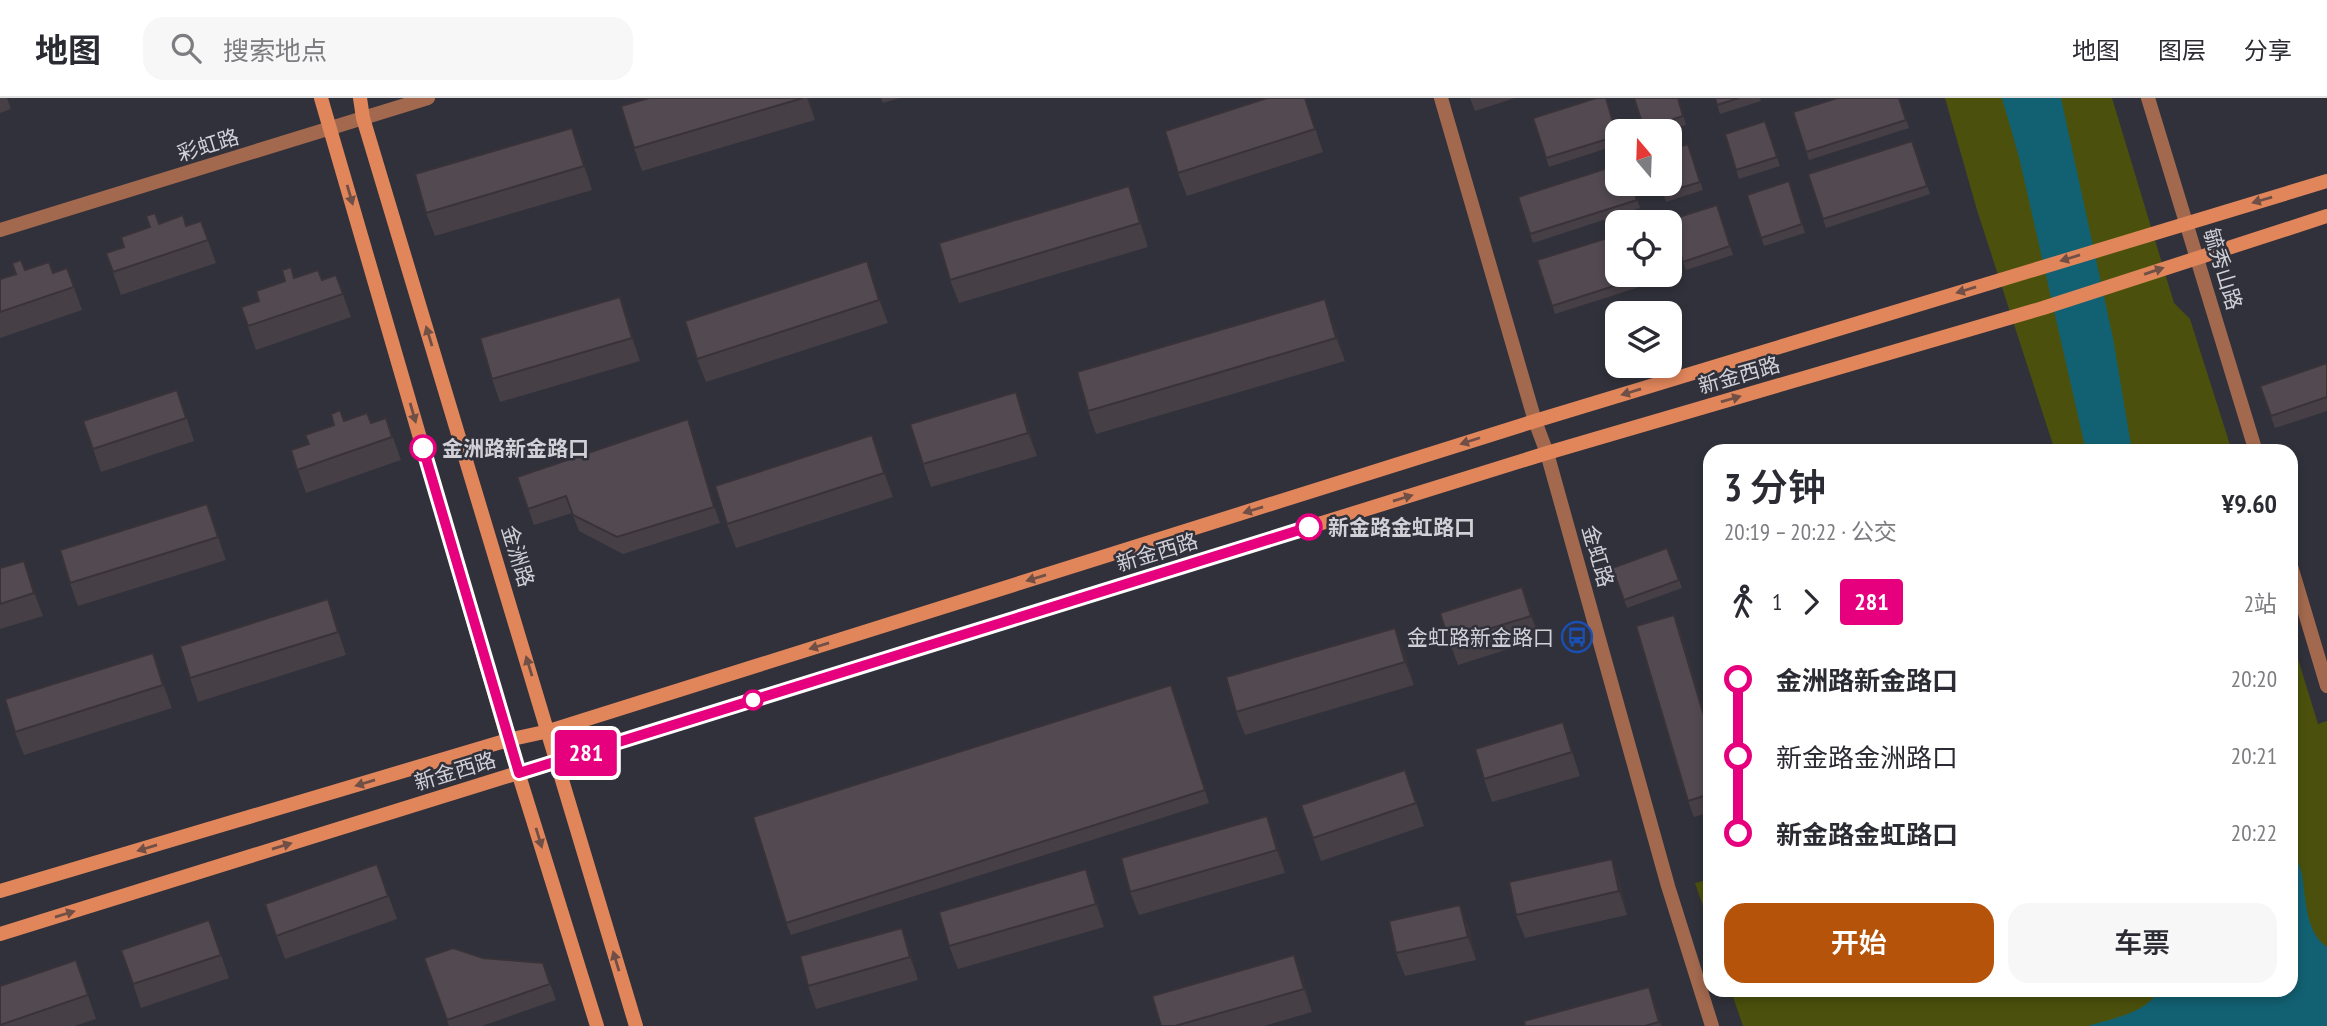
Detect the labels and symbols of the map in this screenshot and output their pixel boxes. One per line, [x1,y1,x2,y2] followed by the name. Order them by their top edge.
[1605,119,1682,196] north arrow
[174,123,242,167] street label: 彩虹路
[346,185,356,206] one-way arrow
[2251,196,2272,206] one-way arrow
[2198,225,2248,313] street label: 毓秀山路
[2059,253,2080,263] one-way arrow
[2144,265,2165,276] one-way arrow
[1955,285,1976,295] one-way arrow
[423,325,434,346] one-way arrow
[1695,350,1783,400] street label: 新金西路
[1620,387,1641,397] one-way arrow
[1720,394,1741,404] one-way arrow
[409,403,419,424] one-way arrow
[410,435,436,461] marker: 金洲路新金路口
[442,435,589,462] place label: 金洲路新金路口
[1459,437,1480,447] one-way arrow
[1392,492,1413,502] one-way arrow
[1242,505,1263,516] one-way arrow
[1296,514,1322,540] marker: 新金路金虹路口
[1328,514,1475,541] place label: 新金路金虹路口
[496,522,540,590] street label: 金洲路
[1576,522,1620,590] street label: 金虹路
[1113,527,1201,577] street label: 新金西路
[1025,573,1046,584] one-way arrow
[1560,620,1594,654] bus stop icon: 金虹路新金路口
[1407,624,1554,651] place label: 金虹路新金路口
[808,642,829,652] one-way arrow
[523,655,533,676] one-way arrow
[743,690,763,710] unlabelled marker
[546,730,626,776] line badge: 281
[411,746,499,796] street label: 新金西路
[354,778,375,788] one-way arrow
[534,828,544,849] one-way arrow
[272,841,293,851] one-way arrow
[136,843,157,853] one-way arrow
[55,908,76,918] one-way arrow
[610,950,621,971] one-way arrow

